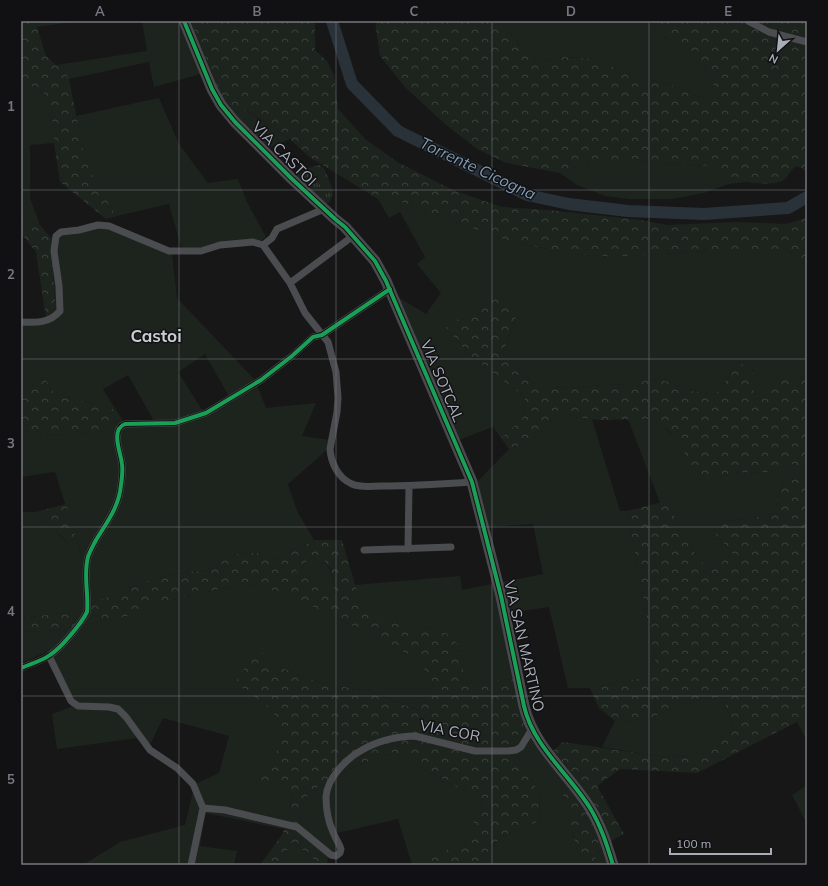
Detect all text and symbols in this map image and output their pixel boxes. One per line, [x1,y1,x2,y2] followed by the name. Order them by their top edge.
[95,3,105,19] text: A
[253,3,262,19] text: B
[410,3,419,19] text: C
[566,3,576,19] text: D
[724,3,732,19] text: E
[758,30,798,70] north arrow
[767,51,780,67] text: N
[7,98,15,114] text: 1
[248,118,320,190] street label: VIA CASTOI
[417,132,540,204] water label: Torrente Cicogna
[7,266,15,282] text: 2
[130,325,182,346] district label: Castoi
[417,337,468,425] street label: VIA SOTCAL
[7,435,15,451] text: 3
[500,578,549,714] street label: VIA SAN MARTINO
[7,603,15,619] text: 4
[418,715,482,746] street label: VIA COR
[7,771,15,787] text: 5
[670,830,771,856] scale bar
[676,836,711,851] text: 100 m

